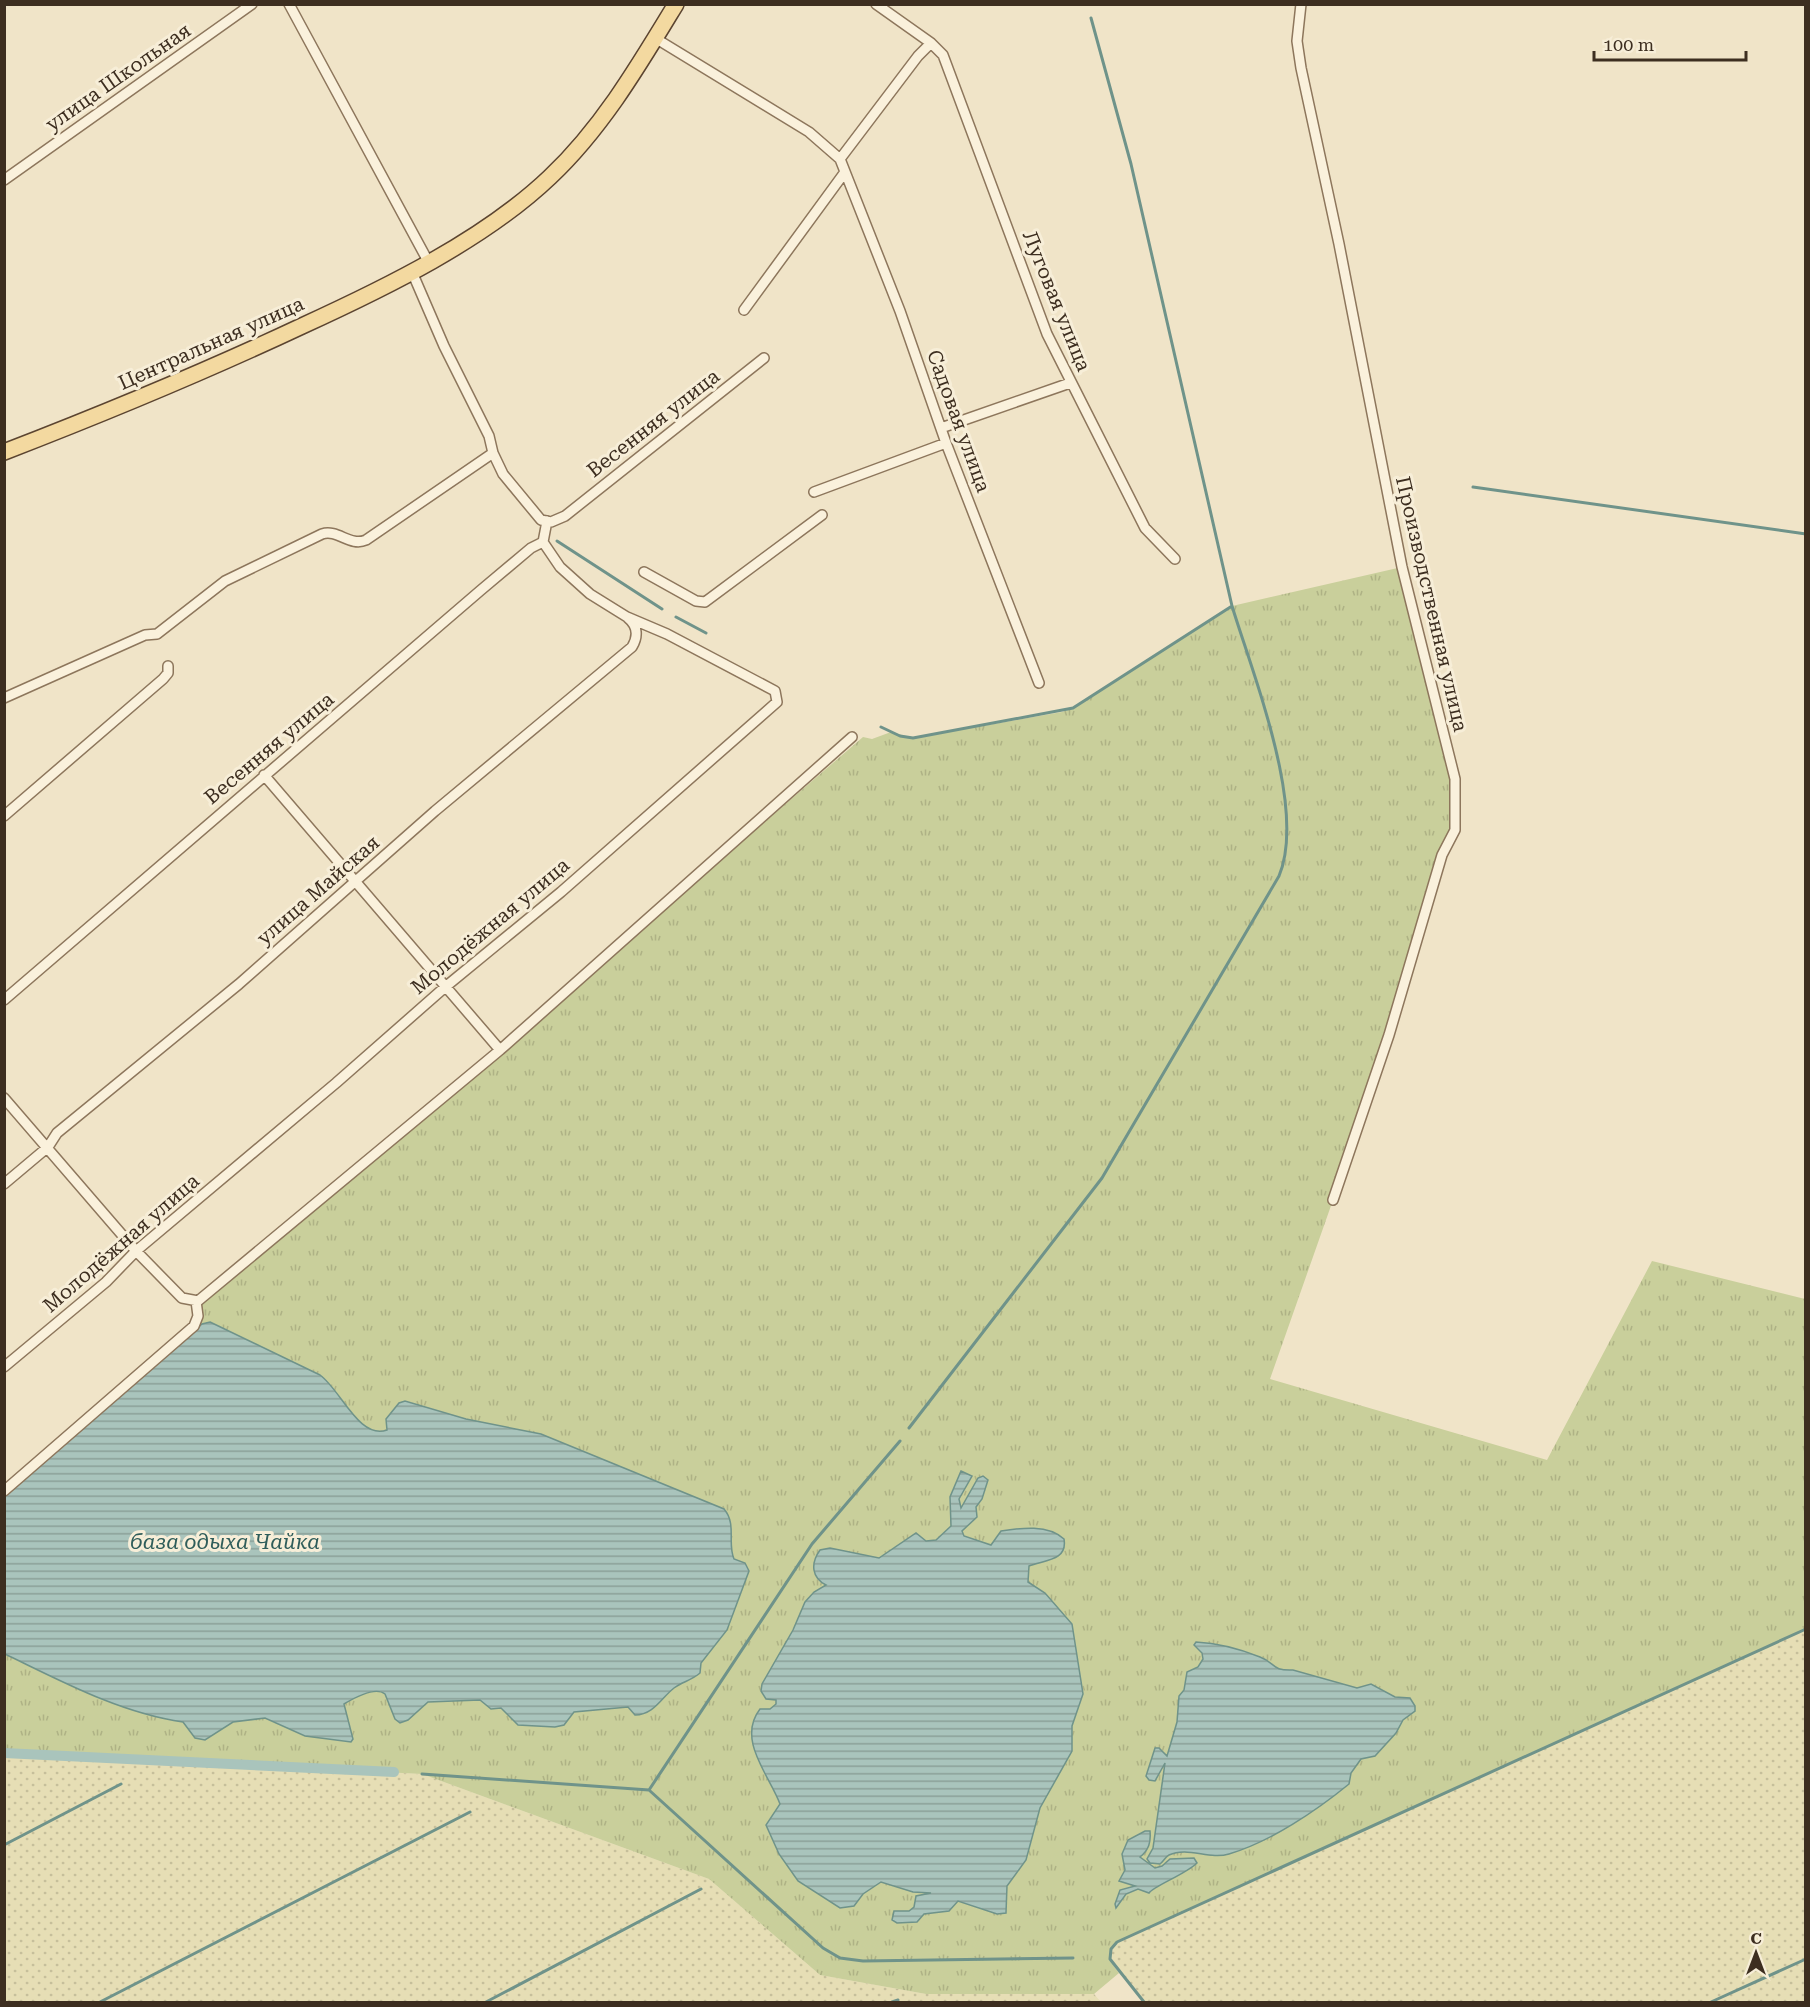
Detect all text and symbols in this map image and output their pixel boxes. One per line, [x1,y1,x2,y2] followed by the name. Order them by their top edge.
[41,18,195,136] street label: улица Школьная
[1594,24,1746,62] scale bar
[1603,34,1654,55] text: 100 m
[1018,227,1096,375] street label: Луговая улица
[115,291,308,395] street label: Центральная улица
[922,346,996,496] street label: Садовая улица
[582,364,724,482] street label: Весенняя улица
[1391,474,1473,734] street label: Производственная улица
[199,687,339,809] street label: Весенняя улица
[252,830,384,950] street label: улица Майская
[406,853,574,999] street label: Молодёжная улица
[38,1169,204,1317] street label: Молодёжная улица
[130,1530,320,1554] water label: база одыха Чайка
[1726,1923,1786,1983] north arrow
[1750,1929,1762,1948] text: С

